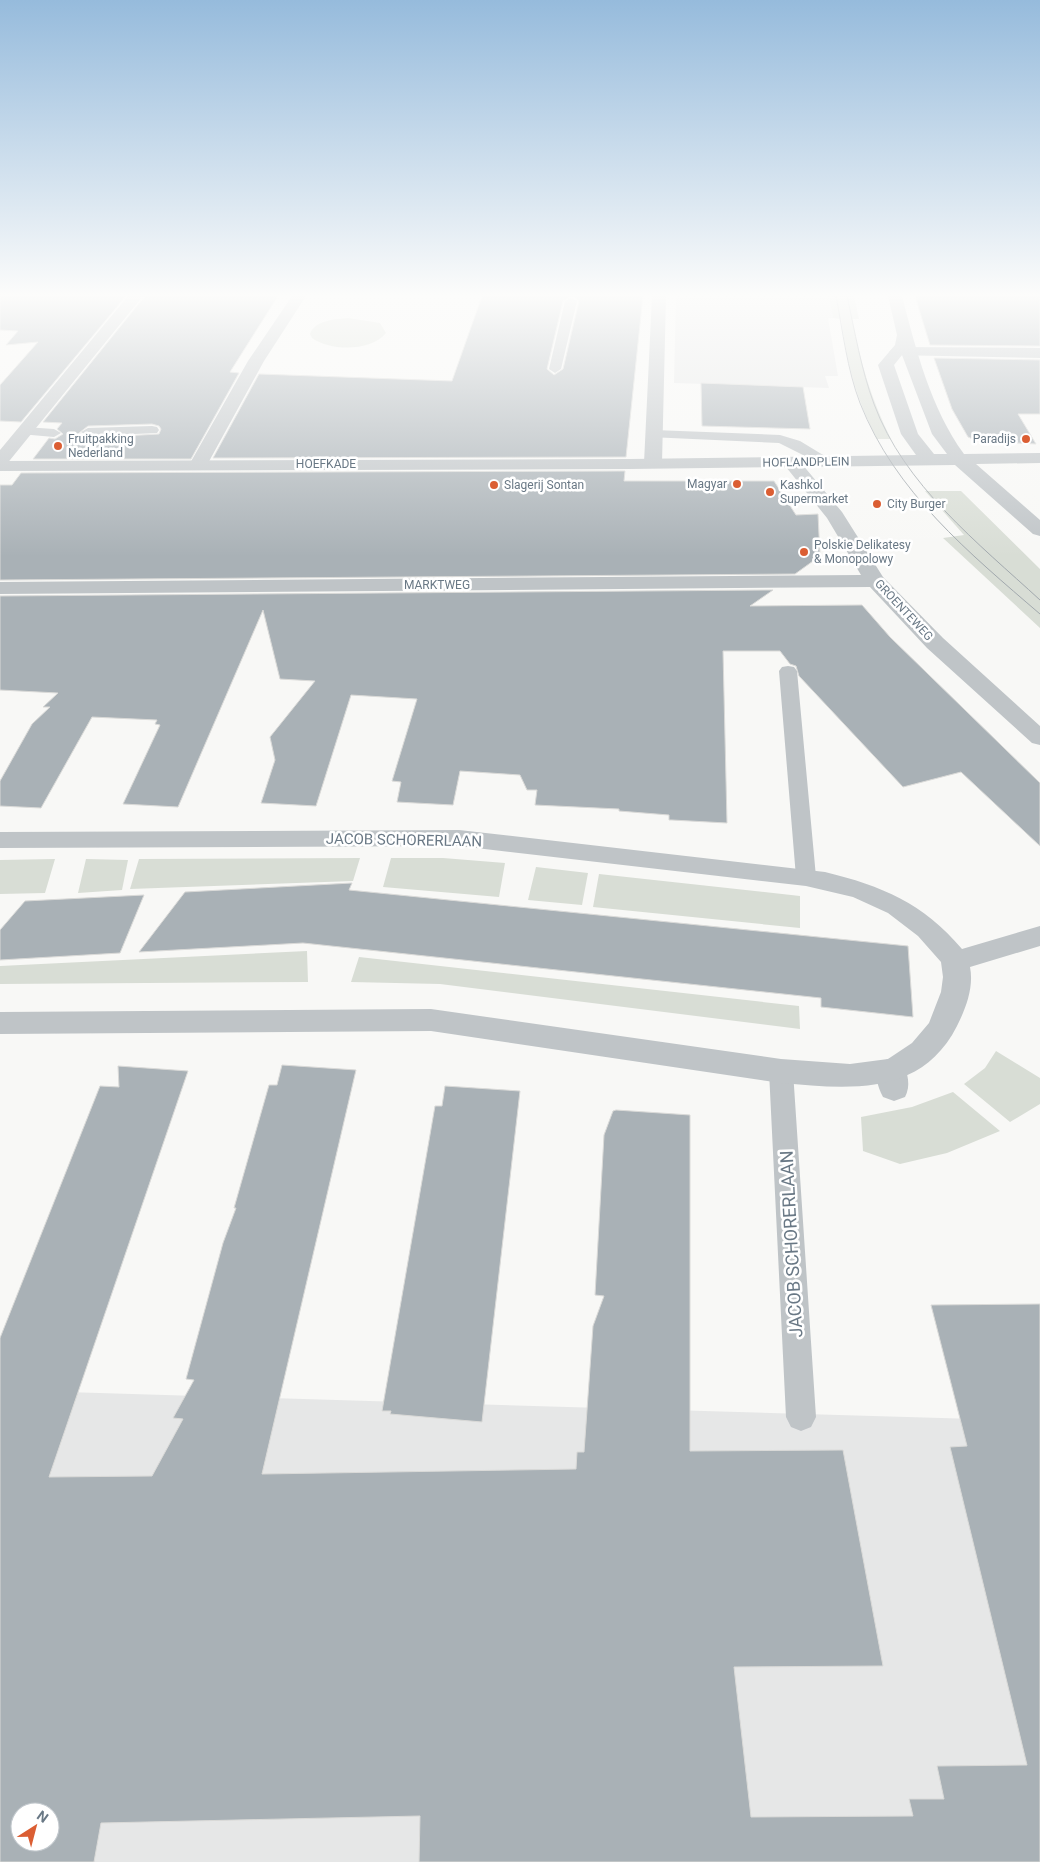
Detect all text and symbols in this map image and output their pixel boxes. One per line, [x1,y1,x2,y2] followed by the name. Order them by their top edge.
[68,432,134,460] place label: Fruitpakking Nederland
[973,432,1016,446] place label: Paradijs
[1020,433,1032,445] marker: Paradijs
[52,440,64,452] marker: Fruitpakking Nederland
[762,454,850,470] street label: HOFLANDPLEIN
[296,457,356,471] street label: HOEFKADE
[687,477,727,491] place label: Magyar
[504,478,584,492] place label: Slagerij Sontan
[731,478,743,490] marker: Magyar
[780,478,848,506] place label: Kashkol Supermarket
[488,479,500,491] marker: Slagerij Sontan
[764,486,776,498] marker: Kashkol Supermarket
[887,497,946,511] place label: City Burger
[871,498,883,510] marker: City Burger
[814,538,911,566] place label: Polskie Delikatesy & Monopolowy
[798,546,810,558] marker: Polskie Delikatesy & Monopolowy
[872,576,936,644] street label: GROENTEWEG
[404,578,470,592] street label: MARKTWEG
[326,830,482,850] street label: JACOB SCHORERLAAN
[776,1150,806,1338] street label: JACOB SCHORERLAAN
[10,1802,60,1852] north arrow
[34,1807,51,1826] text: N

